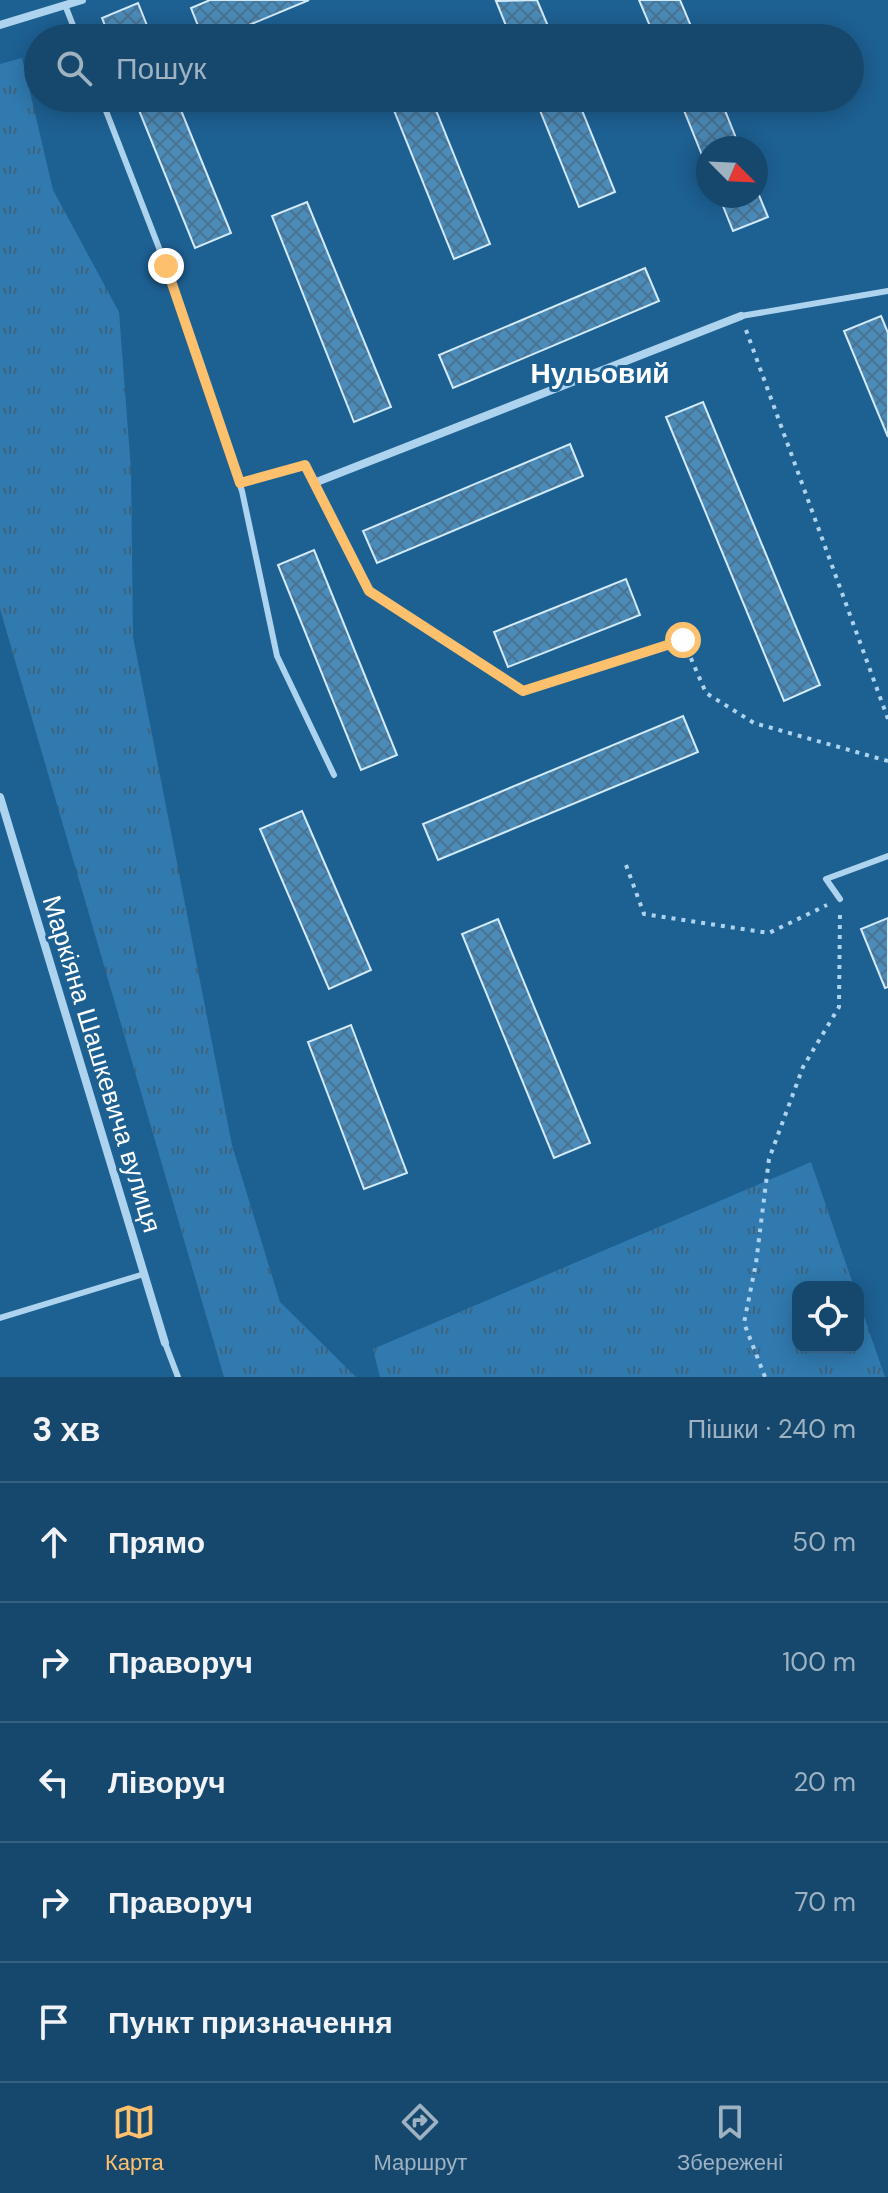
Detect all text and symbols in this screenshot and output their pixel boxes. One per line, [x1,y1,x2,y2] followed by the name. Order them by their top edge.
[24,24,864,112] search box
[52,46,96,90] icon: search
[116,49,206,88] text: Пошук
[696,136,768,208] north arrow
[148,248,184,284] route end
[530,355,670,392] district label: Нульовий
[665,622,701,658] route start
[34,891,170,1237] street label: Маркіяна Шашкевича вулиця
[792,1281,864,1353] map controls
[792,1281,864,1353] button: locate
[32,1407,100,1452] text: 3 хв
[688,1412,856,1446] text: Пішки · 240 m
[32,1520,76,1564] icon: ahead
[108,1523,205,1562] text: Прямо
[792,1525,856,1559] text: 50 m
[32,1640,76,1684] icon: right
[108,1643,253,1682] text: Праворуч
[782,1645,856,1679] text: 100 m
[32,1760,76,1804] icon: left
[108,1763,226,1802] text: Ліворуч
[793,1765,856,1799] text: 20 m
[32,1880,76,1924] icon: right
[108,1883,253,1922] text: Праворуч
[795,1885,856,1919] text: 70 m
[32,2000,76,2044] icon: arrive
[108,2003,393,2042] text: Пункт призначення
[105,2100,164,2177] tab: Карта
[374,2100,467,2177] tab: Маршрут
[677,2100,783,2177] tab: Збережені

